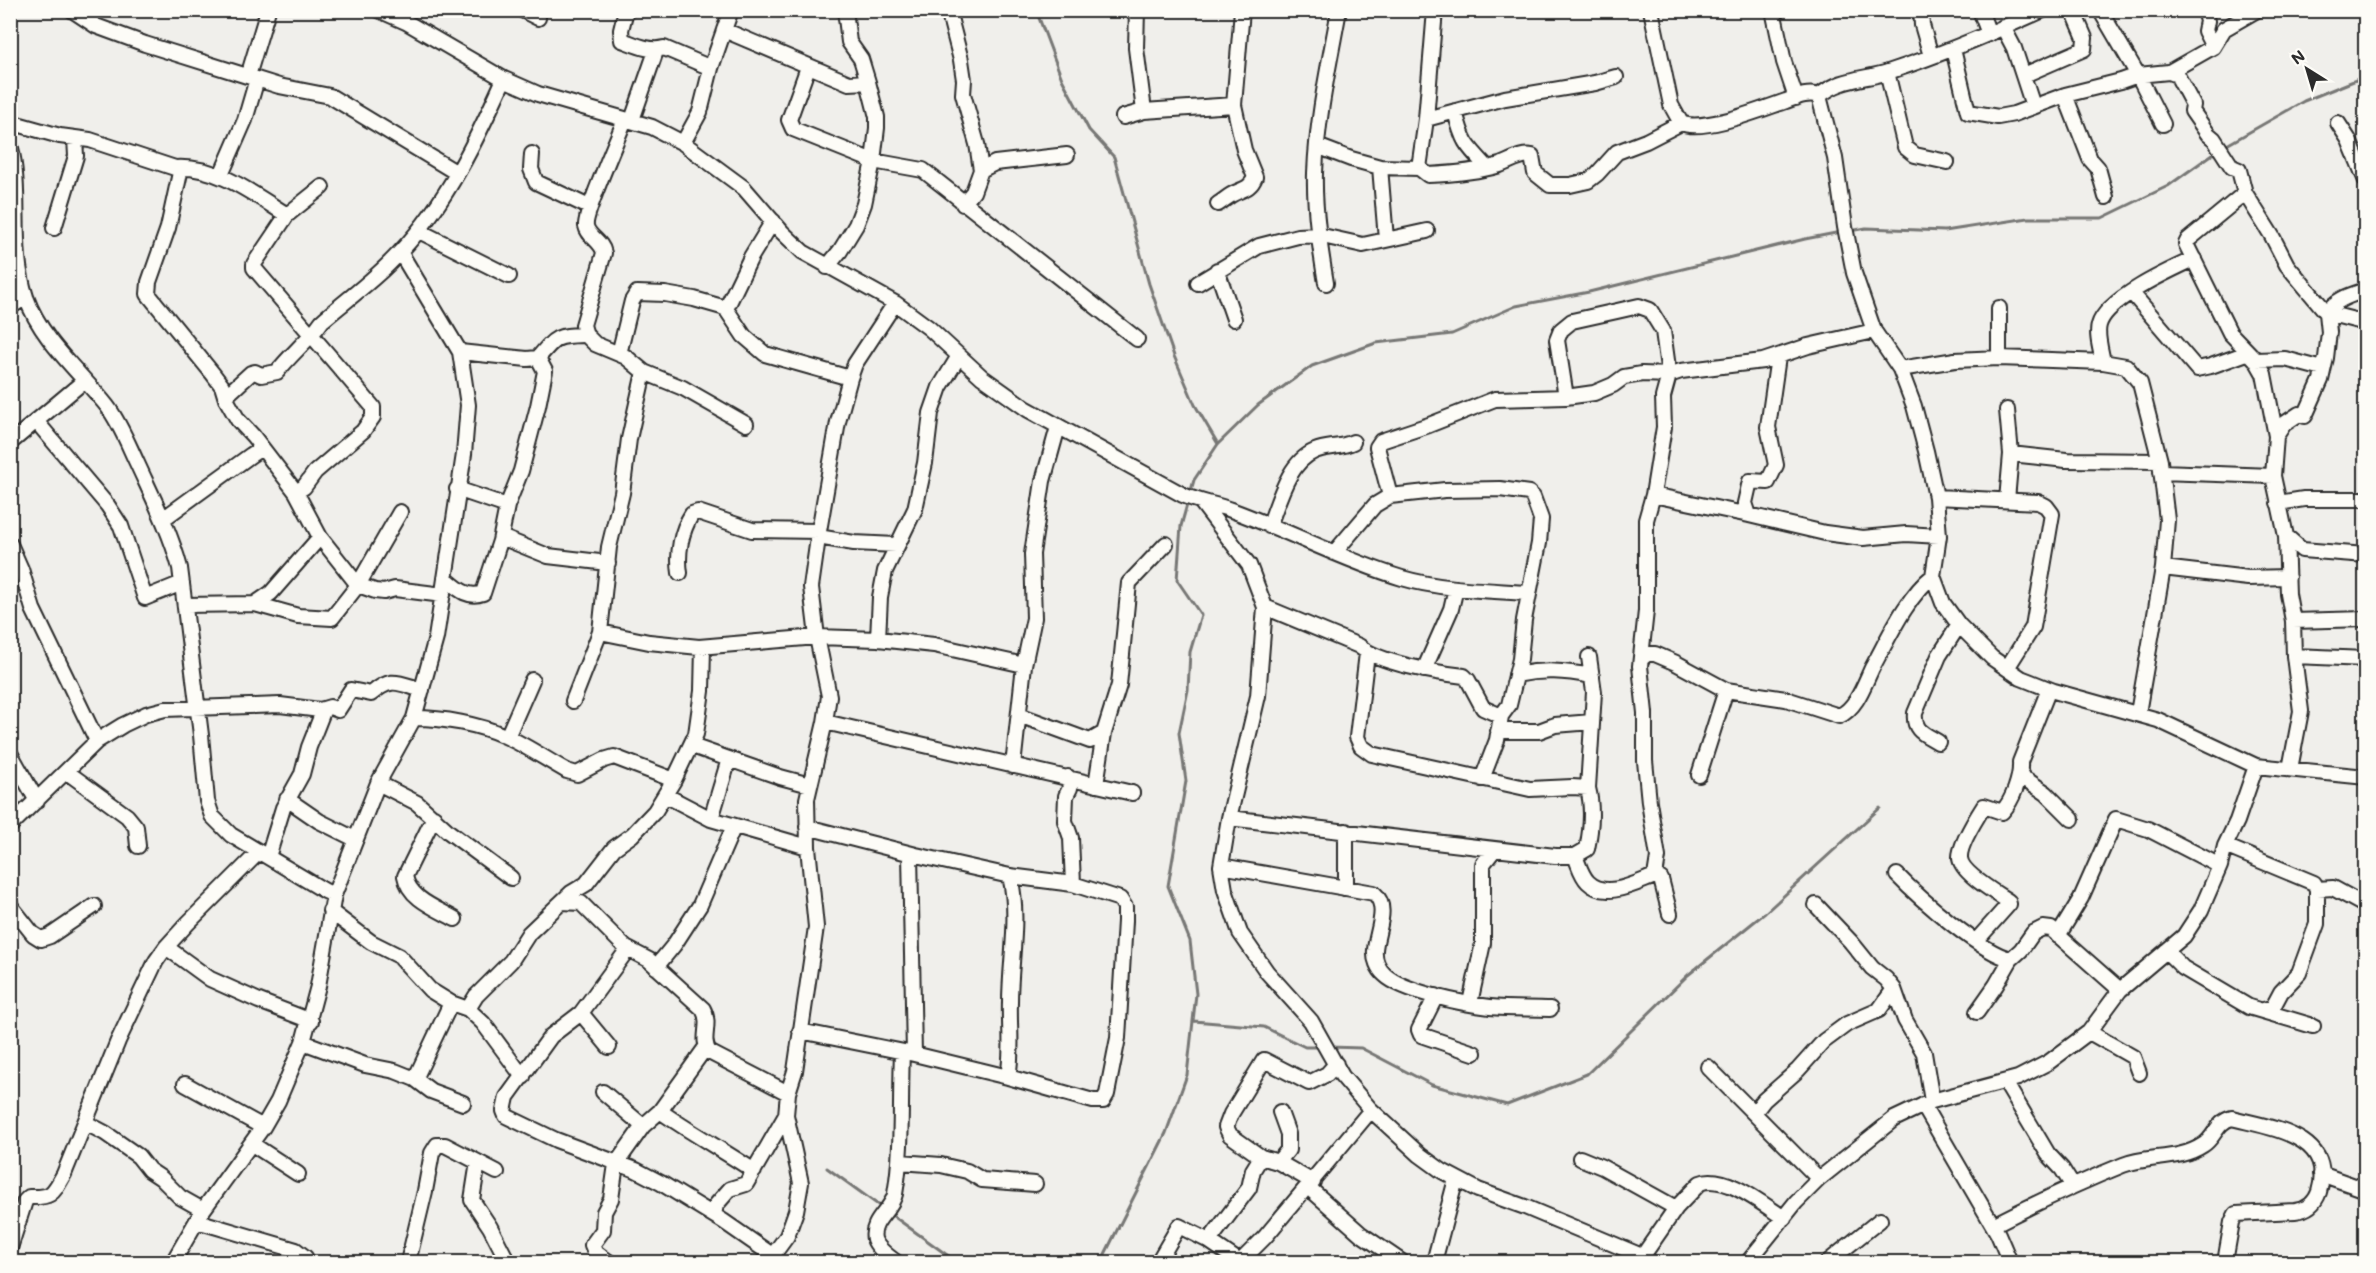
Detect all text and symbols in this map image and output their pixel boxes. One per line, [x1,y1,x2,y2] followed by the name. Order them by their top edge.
[2277,39,2337,99] north arrow
[2286,45,2309,69] text: N

